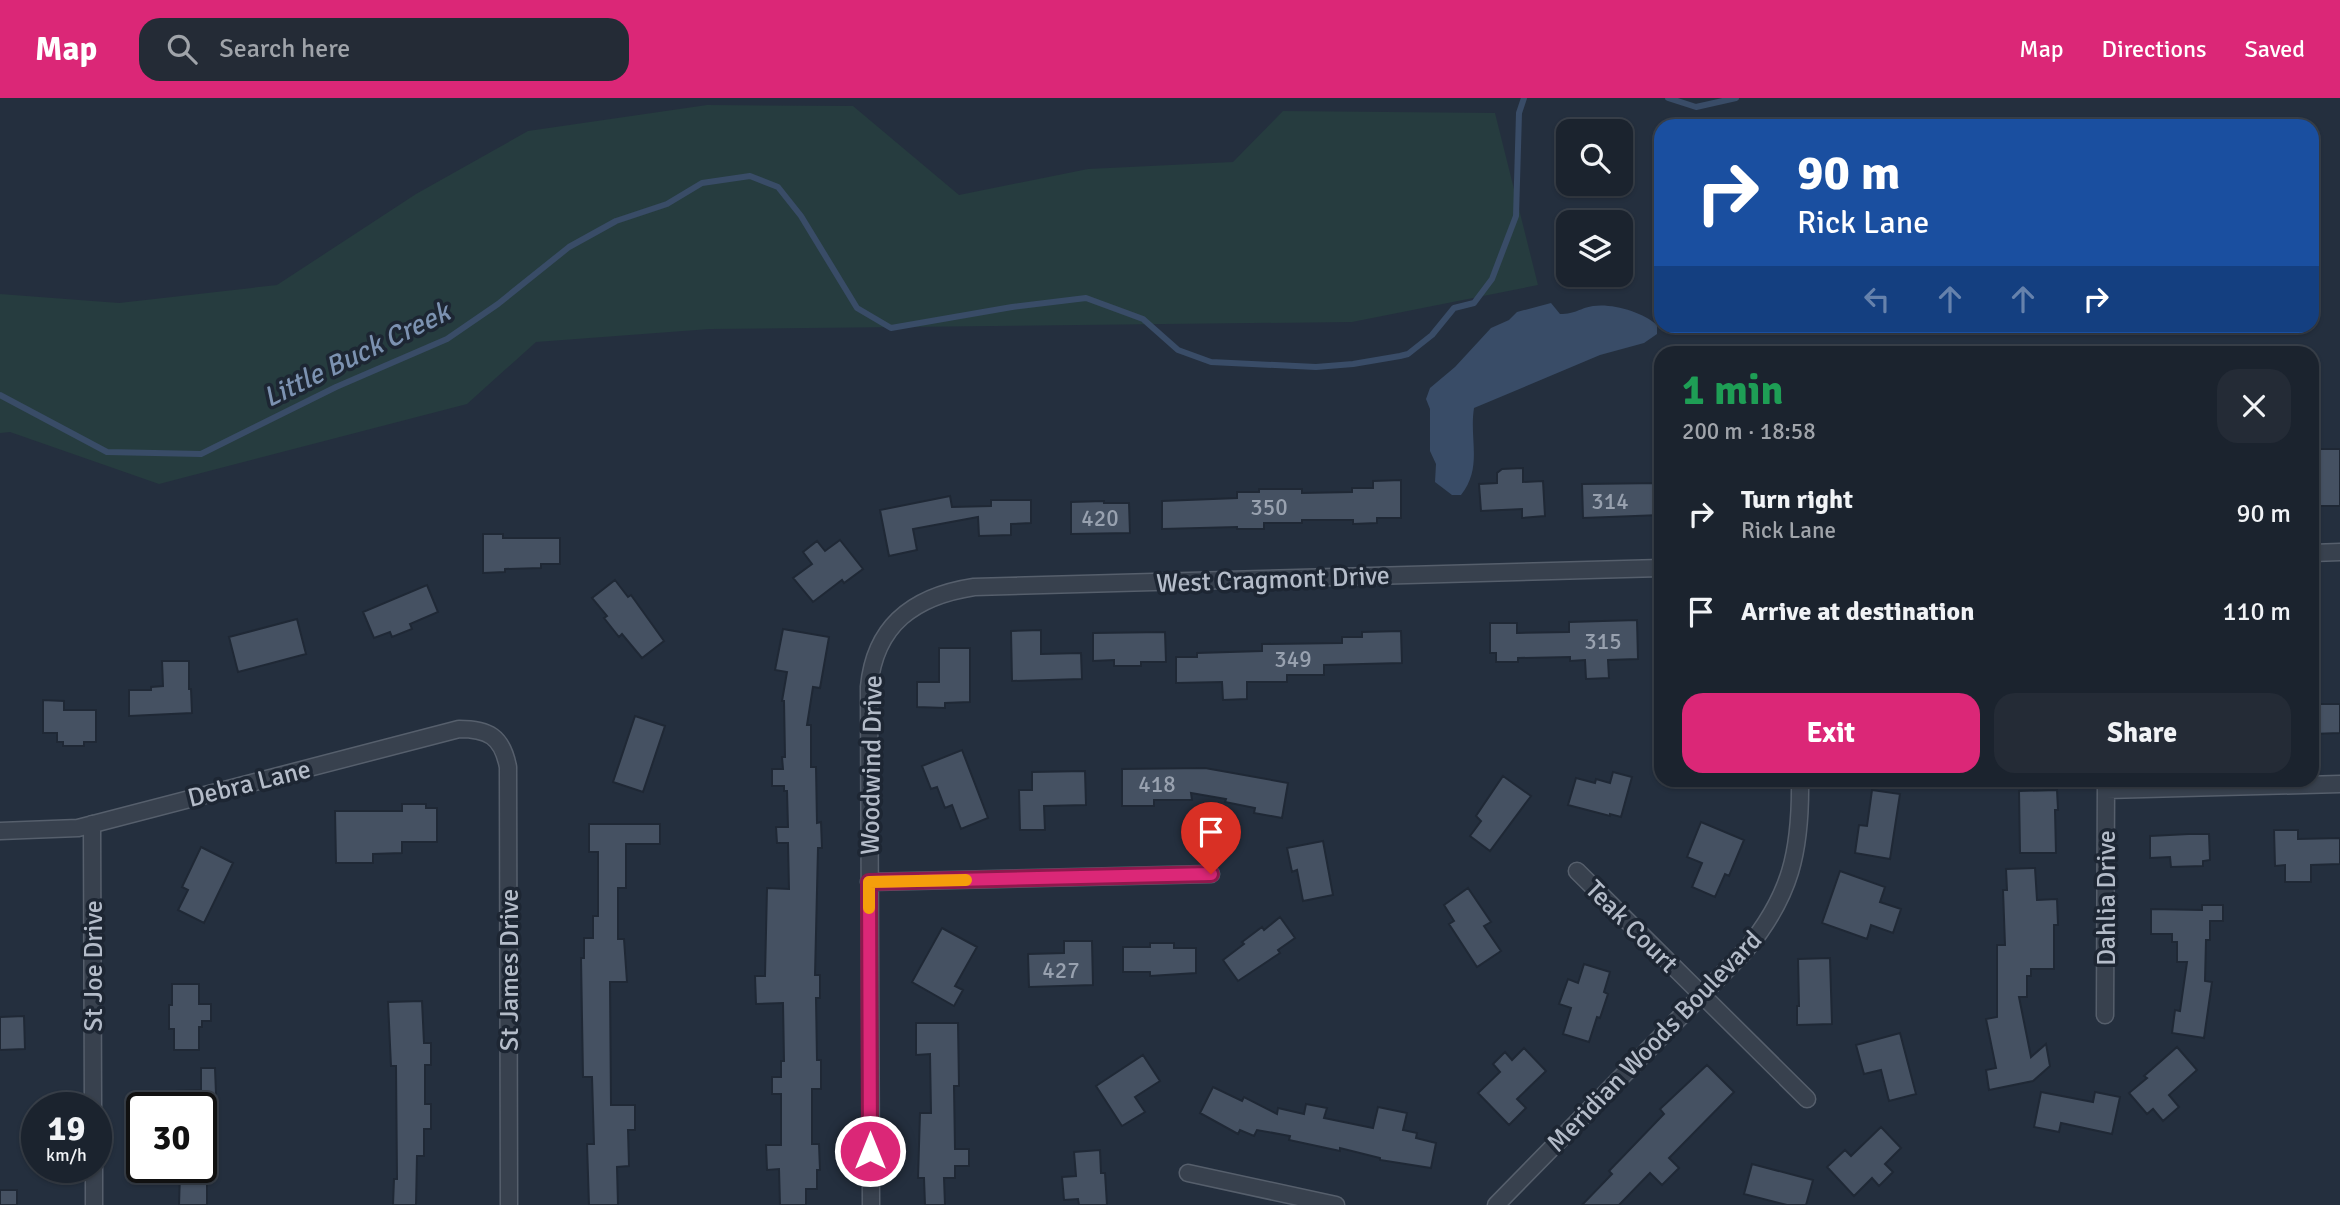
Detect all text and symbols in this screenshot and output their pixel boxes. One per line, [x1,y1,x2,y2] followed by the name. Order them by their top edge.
[139,18,629,81] search box
[35,29,97,70] text: Map
[163,30,201,68] icon: search
[219,33,350,65] text: Search here
[2019,34,2064,64] text: Map
[2102,34,2207,64] text: Directions
[2245,34,2305,64] text: Saved
[1556,119,1633,287] map controls
[1556,119,1633,196] button: search
[1797,143,1900,203] text: 90 m
[1682,147,1773,238] icon: right
[1797,203,1929,242] text: Rick Lane
[1556,210,1633,287] button: layers
[1858,280,1896,318] icon: left
[1931,280,1969,318] icon: ahead
[2004,280,2042,318] icon: ahead
[2077,280,2115,318] icon: right
[257,294,458,415] water label: Little Buck Creek
[1682,365,1783,416] text: 1 min
[2217,369,2291,443] button: close
[1682,417,1816,446] text: 200 m · 18:58
[1741,484,1853,516] text: Turn right
[1591,487,1629,516] house number: 314
[1250,493,1288,522] house number: 350
[1682,495,1720,533] icon: right
[2236,498,2291,530] text: 90 m
[1081,504,1119,533] house number: 420
[1741,516,1836,545] text: Rick Lane
[1156,560,1390,600] street label: West Cragmont Drive
[1682,593,1720,631] icon: arrive
[1741,596,1974,628] text: Arrive at destination
[2222,596,2291,628] text: 110 m
[1584,627,1622,656] house number: 315
[1274,645,1312,674] house number: 349
[854,675,890,855] street label: Woodwind Drive
[1682,693,1980,773] button: Exit
[1994,693,2291,773] button: Share
[184,753,314,815] street label: Debra Lane
[1138,770,1176,799] house number: 418
[1181,802,1241,874] pin
[1192,813,1230,851] icon: arrive
[2091,830,2123,966] street label: Dahlia Drive
[1578,874,1684,980] street label: Teak Court
[494,889,526,1051] street label: St James Drive
[78,900,110,1032] street label: St Joe Drive
[1541,924,1769,1159] street label: Meridian Woods Boulevard
[1042,956,1080,985] house number: 427
[126,1092,217,1183] speed limit sign: 30
[48,1107,85,1150] text: 19
[833,1114,907,1188] position arrow
[46,1144,87,1166] text: km/h

